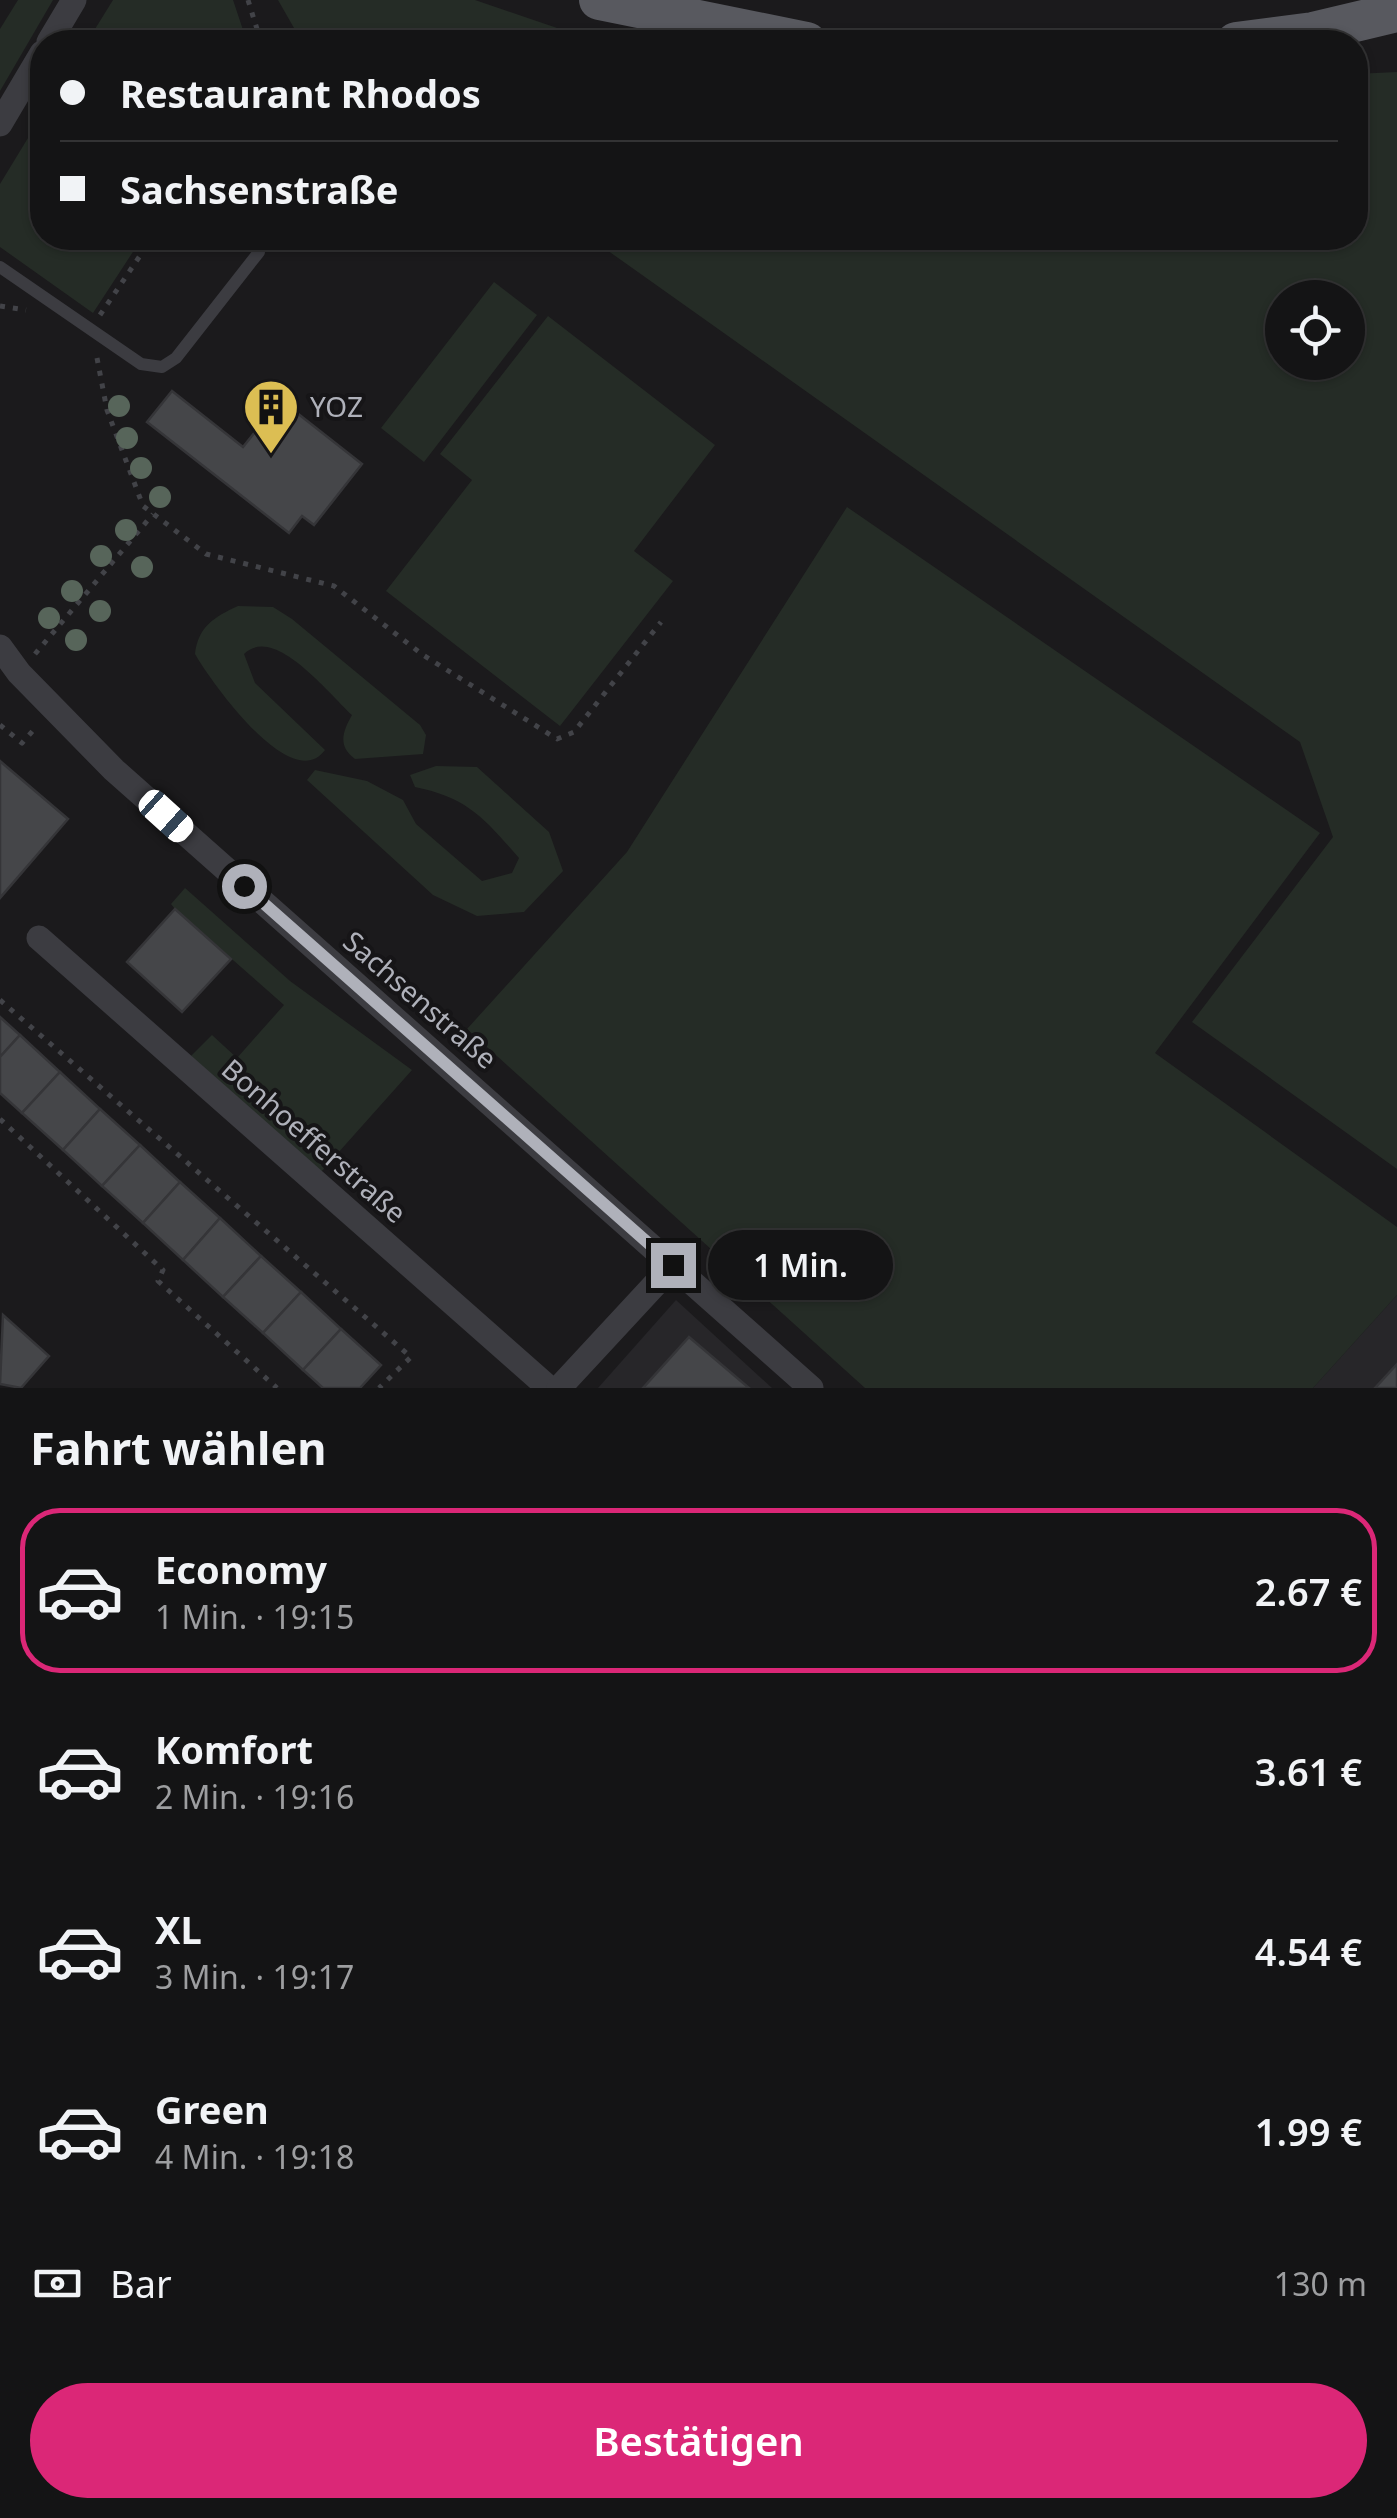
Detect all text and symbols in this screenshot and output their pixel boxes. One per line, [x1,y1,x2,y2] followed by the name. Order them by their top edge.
[120,67,481,119] text: Restaurant Rhodos
[120,163,398,215] text: Sachsenstraße
[1265,280,1365,380] map controls
[1265,280,1365,380] button: locate
[241,377,301,456] building icon: YOZ
[310,387,363,425] place label: YOZ
[134,785,198,847] car
[222,864,267,909] route start
[336,922,506,1077] street label: Sachsenstraße
[214,1050,415,1231] street label: Bonhoefferstraße
[708,1230,893,1300] callout: 1 Min.
[651,1243,696,1288] route end
[753,1243,848,1286] text: 1 Min.
[30,1417,327,1478] text: Fahrt wählen
[155,1543,327,1595] text: Economy
[35,1546,125,1636] icon: car
[1255,1565,1362,1617] text: 2.67 €
[155,1595,354,1638] text: 1 Min. · 19:15
[155,1723,313,1775] text: Komfort
[35,1726,125,1816] icon: car
[1255,1745,1362,1797] text: 3.61 €
[155,1775,354,1818] text: 2 Min. · 19:16
[155,1903,202,1955] text: XL
[35,1906,125,1996] icon: car
[1255,1925,1362,1977] text: 4.54 €
[155,1955,354,1998] text: 3 Min. · 19:17
[155,2083,269,2135] text: Green
[35,2086,125,2176] icon: car
[1255,2105,1362,2157] text: 1.99 €
[155,2135,354,2178] text: 4 Min. · 19:18
[30,2256,85,2311] icon: cash
[110,2257,172,2309] text: Bar
[1274,2262,1367,2305] text: 130 m
[30,2383,1367,2498] button: Bestätigen

